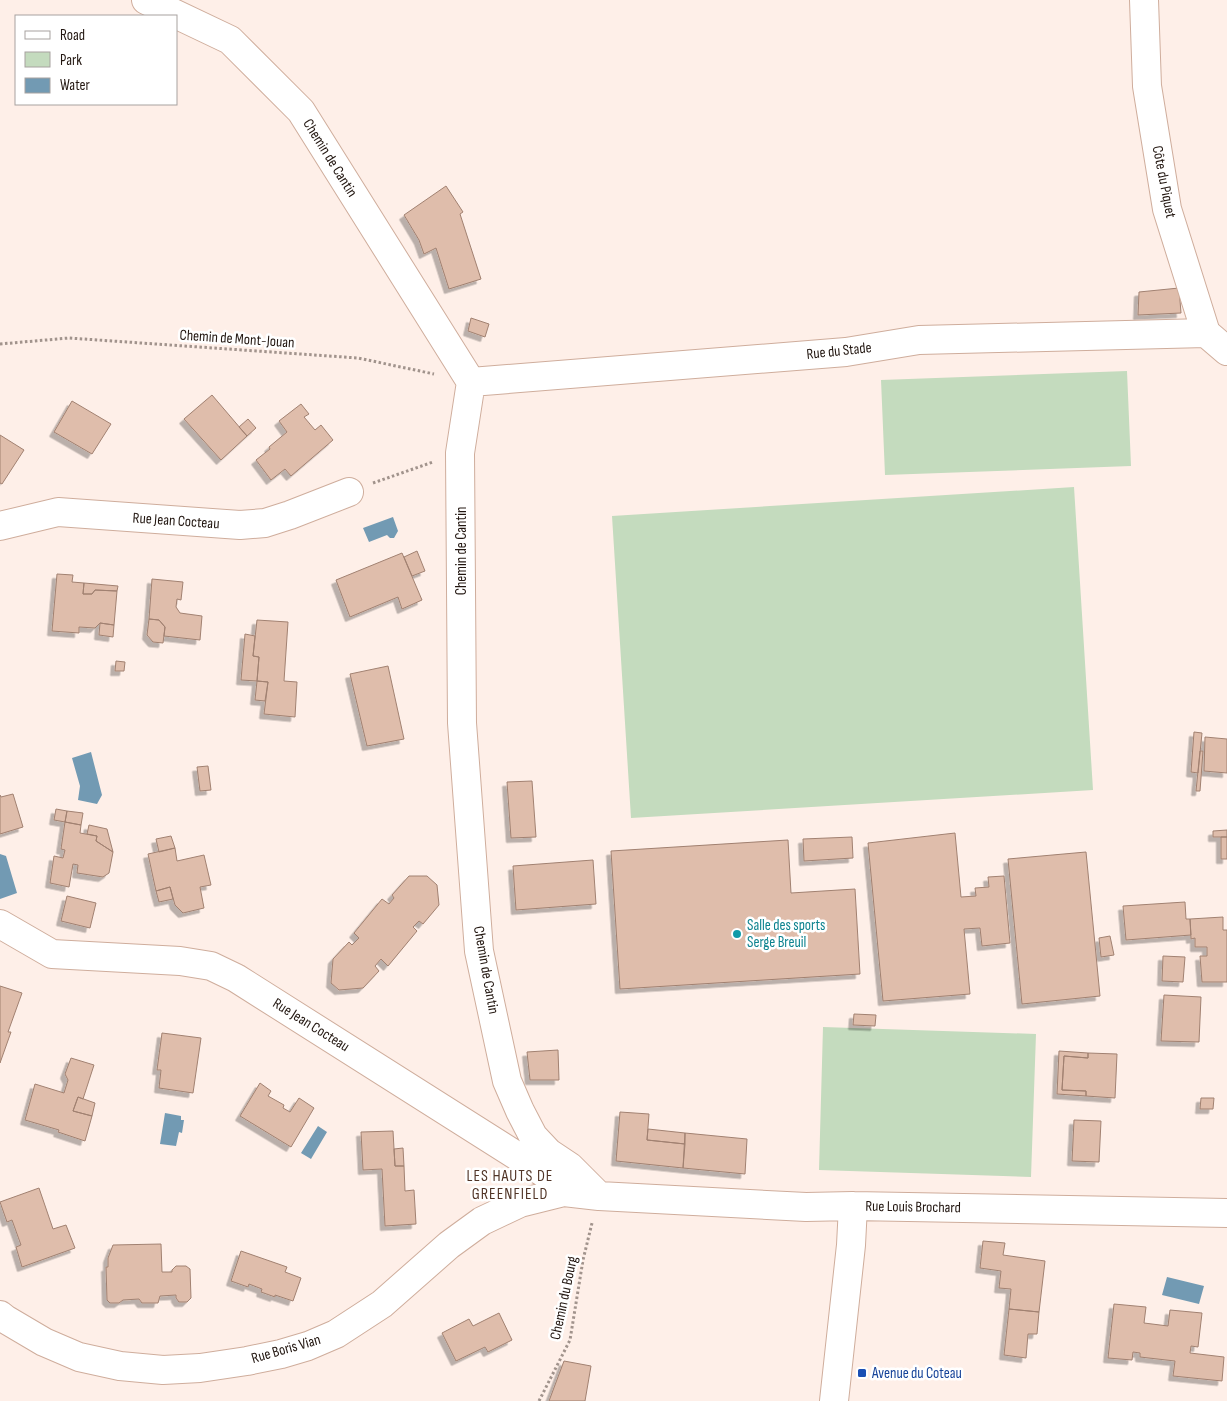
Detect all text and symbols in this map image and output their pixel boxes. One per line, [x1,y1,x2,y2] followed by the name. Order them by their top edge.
[15,15,178,105] legend
[60,26,85,45] text: Road
[60,51,82,70] text: Park
[60,76,91,95] text: Water
[298,115,362,201] street label: Chemin de Cantin
[1148,144,1180,220] street label: Côte du Piquet
[179,325,295,353] street label: Chemin de Mont-Jouan
[805,338,873,364] street label: Rue du Stade
[452,507,471,595] street label: Chemin de Cantin
[132,508,220,534] street label: Rue Jean Cocteau
[747,916,825,952] place label: Salle des sports Serge Breuil
[469,925,503,1015] street label: Chemin de Cantin
[731,928,743,940] marker: Salle des sports Serge Breuil
[269,994,353,1056] street label: Rue Jean Cocteau
[467,1167,553,1204] district label: LES HAUTS DE GREENFIELD
[865,1197,961,1217] street label: Rue Louis Brochard
[546,1254,582,1342] street label: Chemin du Bourg
[249,1330,323,1368] street label: Rue Boris Vian
[871,1364,962,1383] place label: Avenue du Coteau
[856,1367,868,1379] marker: Avenue du Coteau

